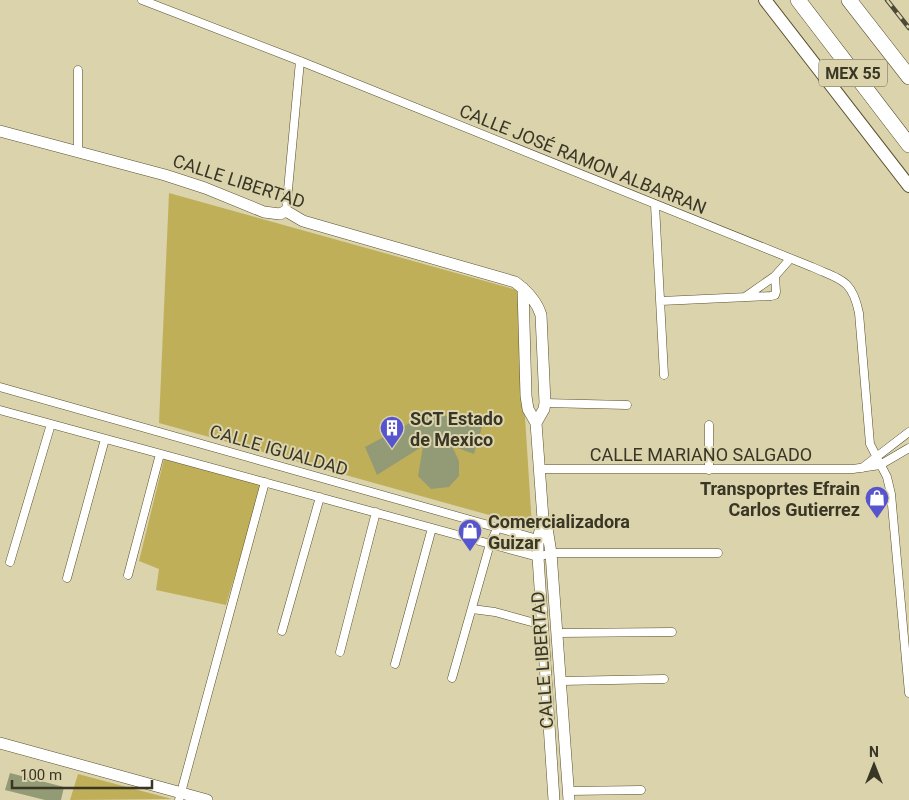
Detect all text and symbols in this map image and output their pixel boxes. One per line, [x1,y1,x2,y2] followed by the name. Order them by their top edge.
[819,59,887,86] road number: MEX 55
[456,100,710,218] street label: CALLE JOSÉ RAMON ALBARRAN
[170,150,308,212] street label: CALLE LIBERTAD
[410,408,503,450] place label: SCT Estado de Mexico
[379,415,405,449] building icon: SCT Estado de Mexico
[207,420,351,480] street label: CALLE IGUALDAD
[590,444,812,465] street label: CALLE MARIANO SALGADO
[700,478,860,520] place label: Transpoprtes Efrain Carlos Gutierrez
[864,485,890,519] shop icon: Transpoprtes Efrain Carlos Gutierrez
[488,511,630,553] place label: Comercializadora Guizar
[457,518,483,552] shop icon: Comercializadora Guizar
[527,591,557,729] street label: CALLE LIBERTAD
[849,740,899,790] north arrow
[869,744,879,760] text: N
[12,758,152,790] scale bar
[20,766,62,784] text: 100 m

